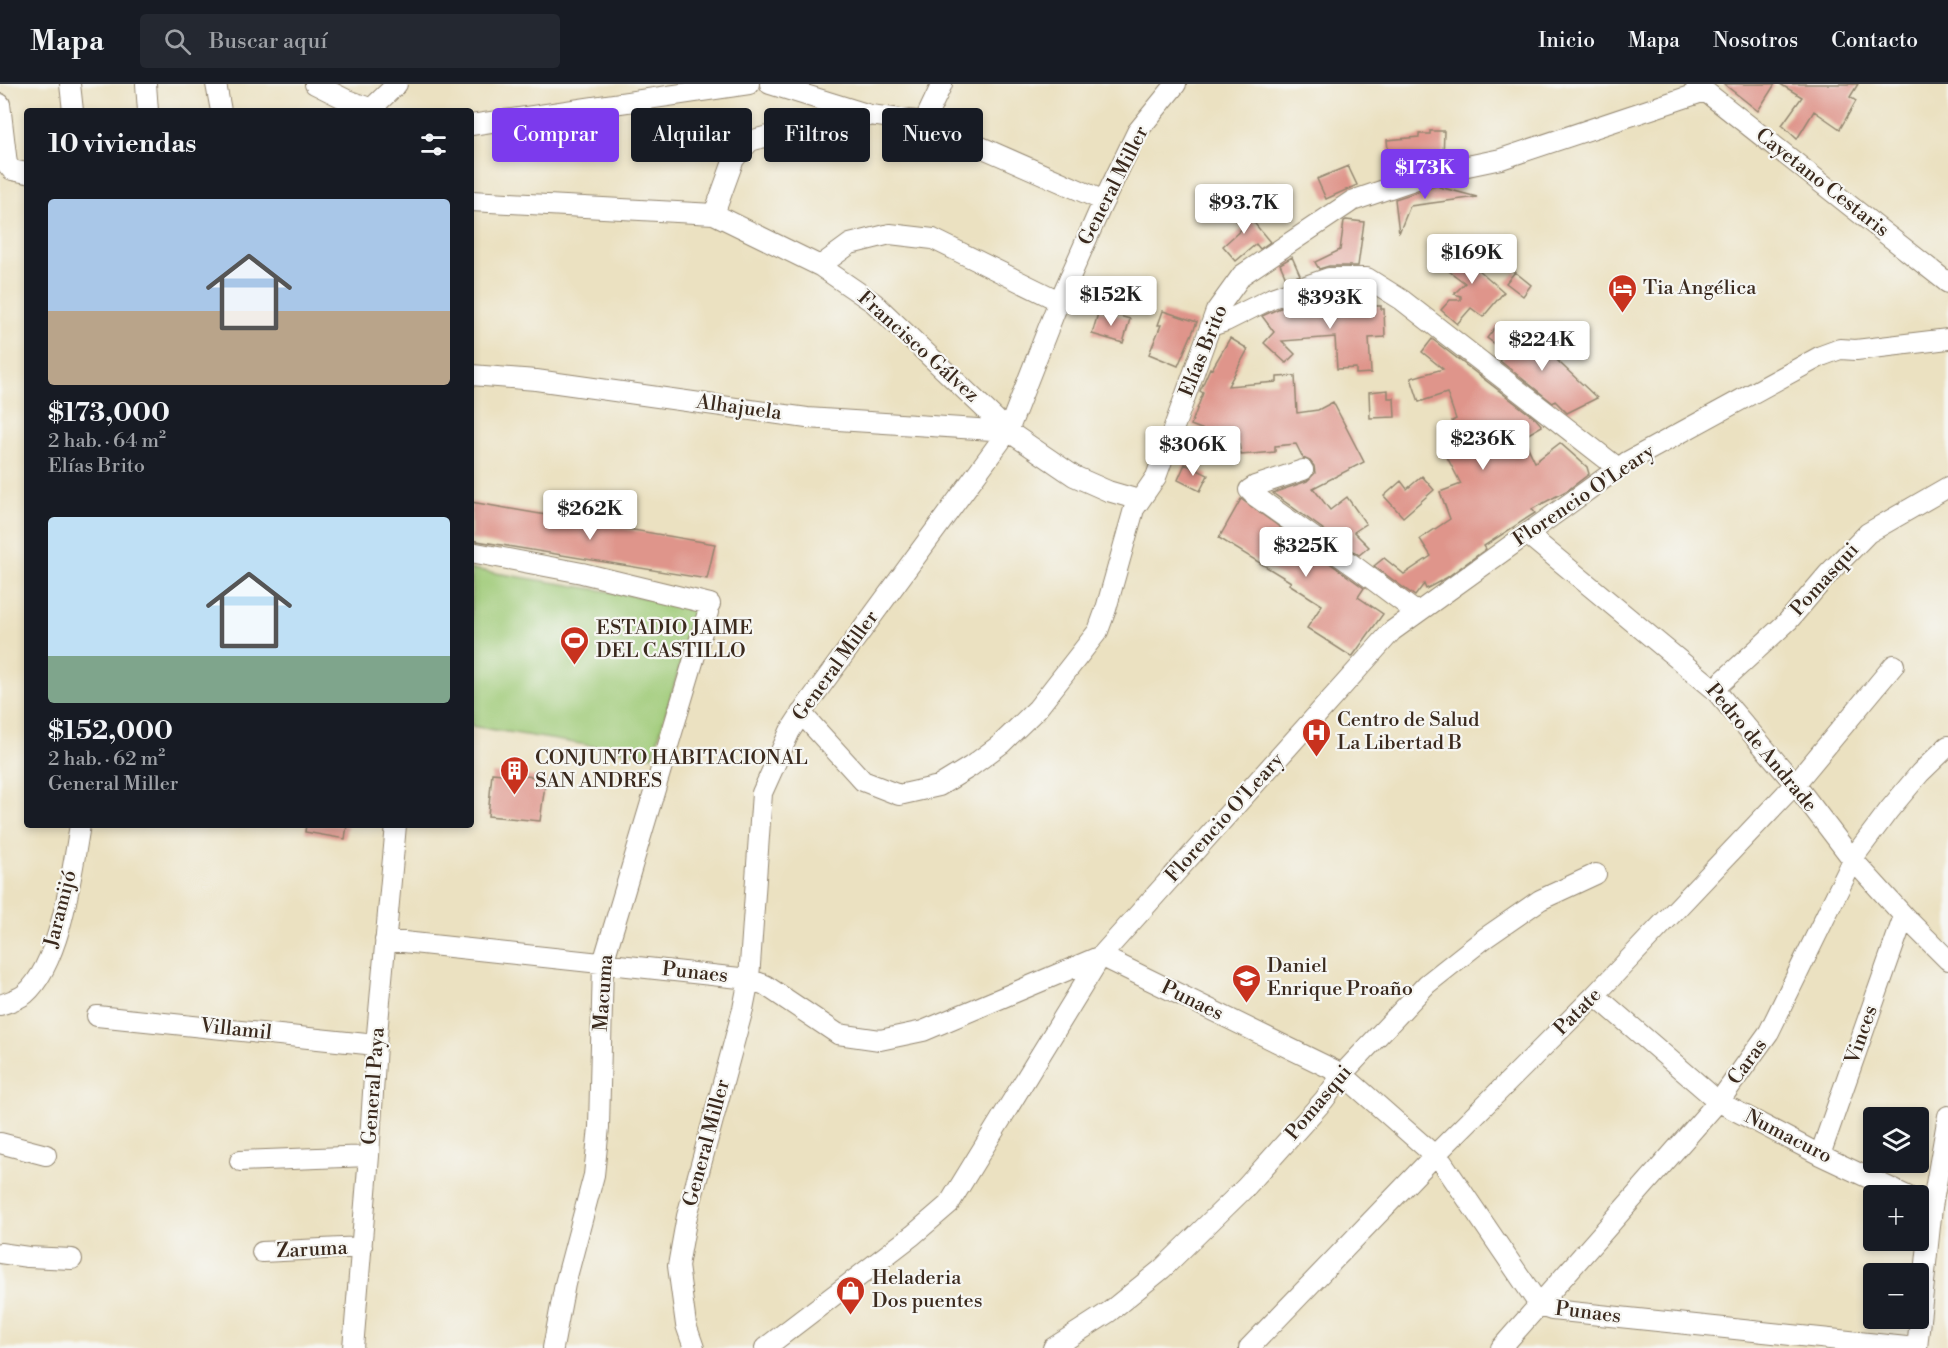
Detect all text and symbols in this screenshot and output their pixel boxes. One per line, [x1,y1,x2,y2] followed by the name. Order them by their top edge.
[140,14,560,68] search box
[30,24,104,59] text: Mapa
[161,25,194,58] icon: search
[209,28,328,55] text: Buscar aquí
[1538,28,1595,54] text: Inicio
[1628,28,1680,54] text: Mapa
[1713,28,1798,54] text: Nosotros
[1831,28,1918,54] text: Contacto
[492,108,619,162] chip: Comprar
[631,108,752,162] chip: Alquilar
[764,108,870,162] chip: Filtros
[882,108,983,162] chip: Nuevo
[1073,122,1155,250] street label: General Miller
[1750,123,1894,243] street label: Cayetano Cestaris
[48,128,196,160] text: 10 viviendas
[417,128,450,161] icon: filters
[1383,149,1467,200] pin: $173K
[1395,156,1455,181] text: $173K
[1195,184,1293,235] pin: $93.7K
[1209,191,1279,216] text: $93.7K
[1430,234,1514,285] pin: $169K
[195,238,303,346] icon: home
[1441,241,1503,266] text: $169K
[1606,272,1638,314] hotel icon: Tia Angélica
[1069,276,1153,327] pin: $152K
[1643,276,1757,301] place label: Tia Angélica
[1288,279,1372,330] pin: $393K
[1080,283,1142,308] text: $152K
[852,286,984,408] street label: Francisco Gálvez
[1298,286,1362,311] text: $393K
[1174,301,1234,401] street label: Elías Brito
[1500,321,1584,372] pin: $224K
[1509,328,1575,353] text: $224K
[694,390,784,426] street label: Alhajuela
[48,397,170,429] text: $173,000
[1441,420,1525,471] pin: $236K
[1151,426,1235,477] pin: $306K
[1450,427,1516,452] text: $236K
[48,429,166,454] text: 2 hab. · 64 m²
[1159,433,1227,458] text: $306K
[1508,439,1660,553] street label: Florencio O'Leary
[48,454,145,479] text: Elías Brito
[548,490,632,541] pin: $262K
[557,497,623,522] text: $262K
[1264,527,1348,578] pin: $325K
[1273,534,1339,559] text: $325K
[1785,538,1865,622] street label: Pomasqui
[195,556,303,664] icon: home
[788,606,885,726] street label: General Miller
[596,616,753,664] place label: ESTADIO JAIME DEL CASTILLO
[559,624,591,666] sports icon: ESTADIO JAIME DEL CASTILLO
[1700,679,1822,817] street label: Pedro de Andrade
[1337,708,1480,756] place label: Centro de Salud La Libertad B
[48,715,173,747] text: $152,000
[1300,716,1332,758] hospital icon: Centro de Salud La Libertad B
[535,746,808,794] place label: CONJUNTO HABITACIONAL SAN ANDRES
[48,747,165,772] text: 2 hab. · 62 m²
[1160,748,1290,888] street label: Florencio O'Leary
[498,754,530,796] building icon: CONJUNTO HABITACIONAL SAN ANDRES
[48,772,178,797] text: General Miller
[39,868,83,951] street label: Jaramijó
[589,953,619,1032] street label: Macuma
[1267,954,1413,1002] place label: Daniel Enrique Proaño
[661,957,729,989] street label: Punaes
[1230,962,1262,1004] school or university icon: Daniel Enrique Proaño
[1157,975,1227,1027] street label: Punaes
[1549,983,1607,1041] street label: Patate
[1840,1002,1884,1069] street label: Vinces
[198,1014,273,1046] street label: Villamil
[357,1025,391,1146] street label: General Paya
[1723,1034,1773,1090] street label: Caras
[1280,1060,1358,1146] street label: Pomasqui
[678,1076,736,1209] street label: General Miller
[1740,1104,1836,1170] street label: Numacuro
[1863,1107,1929,1329] map controls
[1863,1107,1929,1173] button: layers
[1863,1185,1929,1251] button: +
[276,1236,349,1264] street label: Zaruma
[1863,1263,1929,1329] button: −
[872,1266,982,1314] place label: Heladeria Dos puentes
[835,1274,867,1316] shop icon: Heladeria Dos puentes
[1554,1297,1622,1329] street label: Punaes

